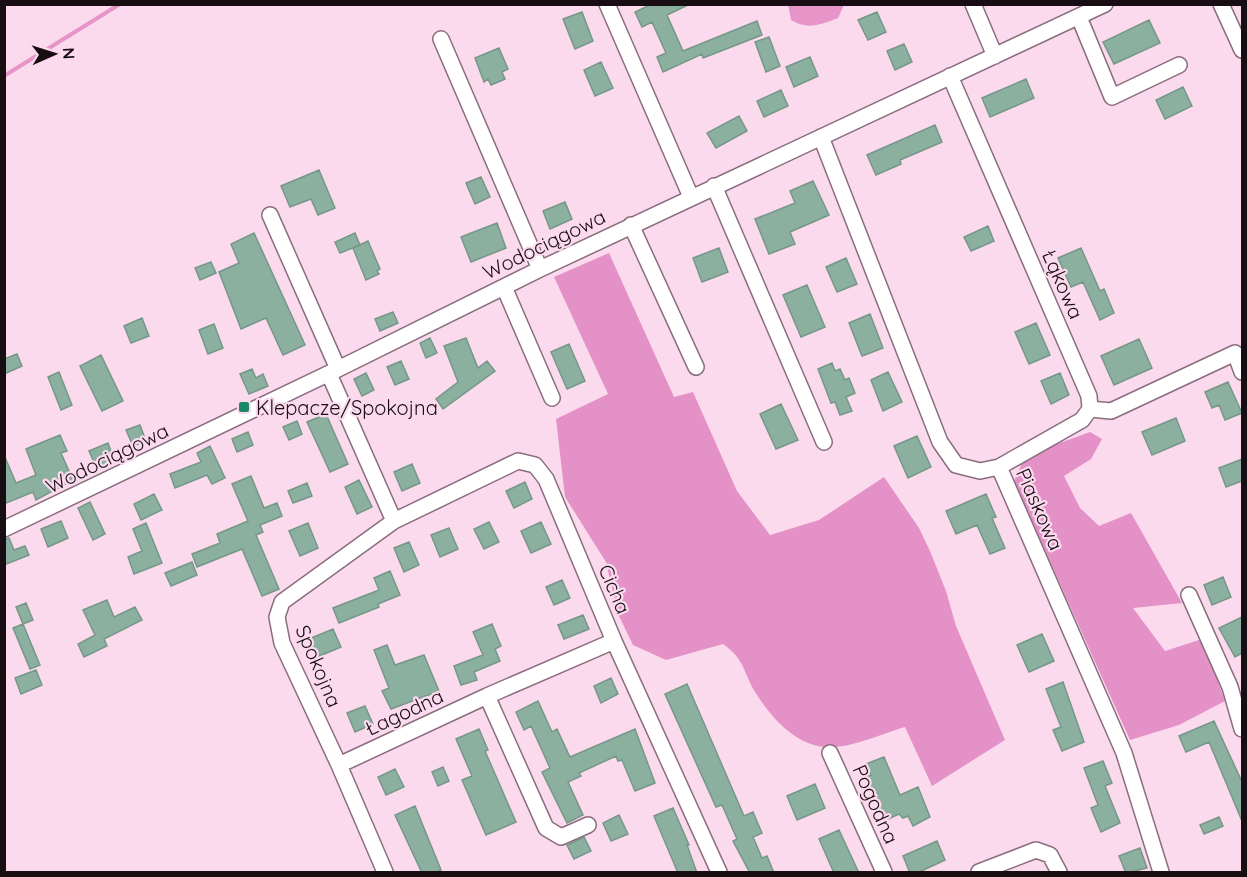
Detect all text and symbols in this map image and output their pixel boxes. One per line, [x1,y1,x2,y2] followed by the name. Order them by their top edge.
[24,24,84,84] north arrow
[59,47,79,60] text: N
[479,204,609,284] street label: Wodociągowa
[1037,245,1089,323] street label: Łąkowa
[256,395,438,420] place label: Klepacze/Spokojna
[237,400,251,414] marker: Klepacze/Spokojna
[42,418,172,498] street label: Wodociągowa
[1011,464,1069,554] street label: Piaskowa
[593,561,637,617] street label: Cicha
[291,621,347,711] street label: Spokojna
[361,683,447,741] street label: Łagodna
[848,761,904,847] street label: Pogodna

